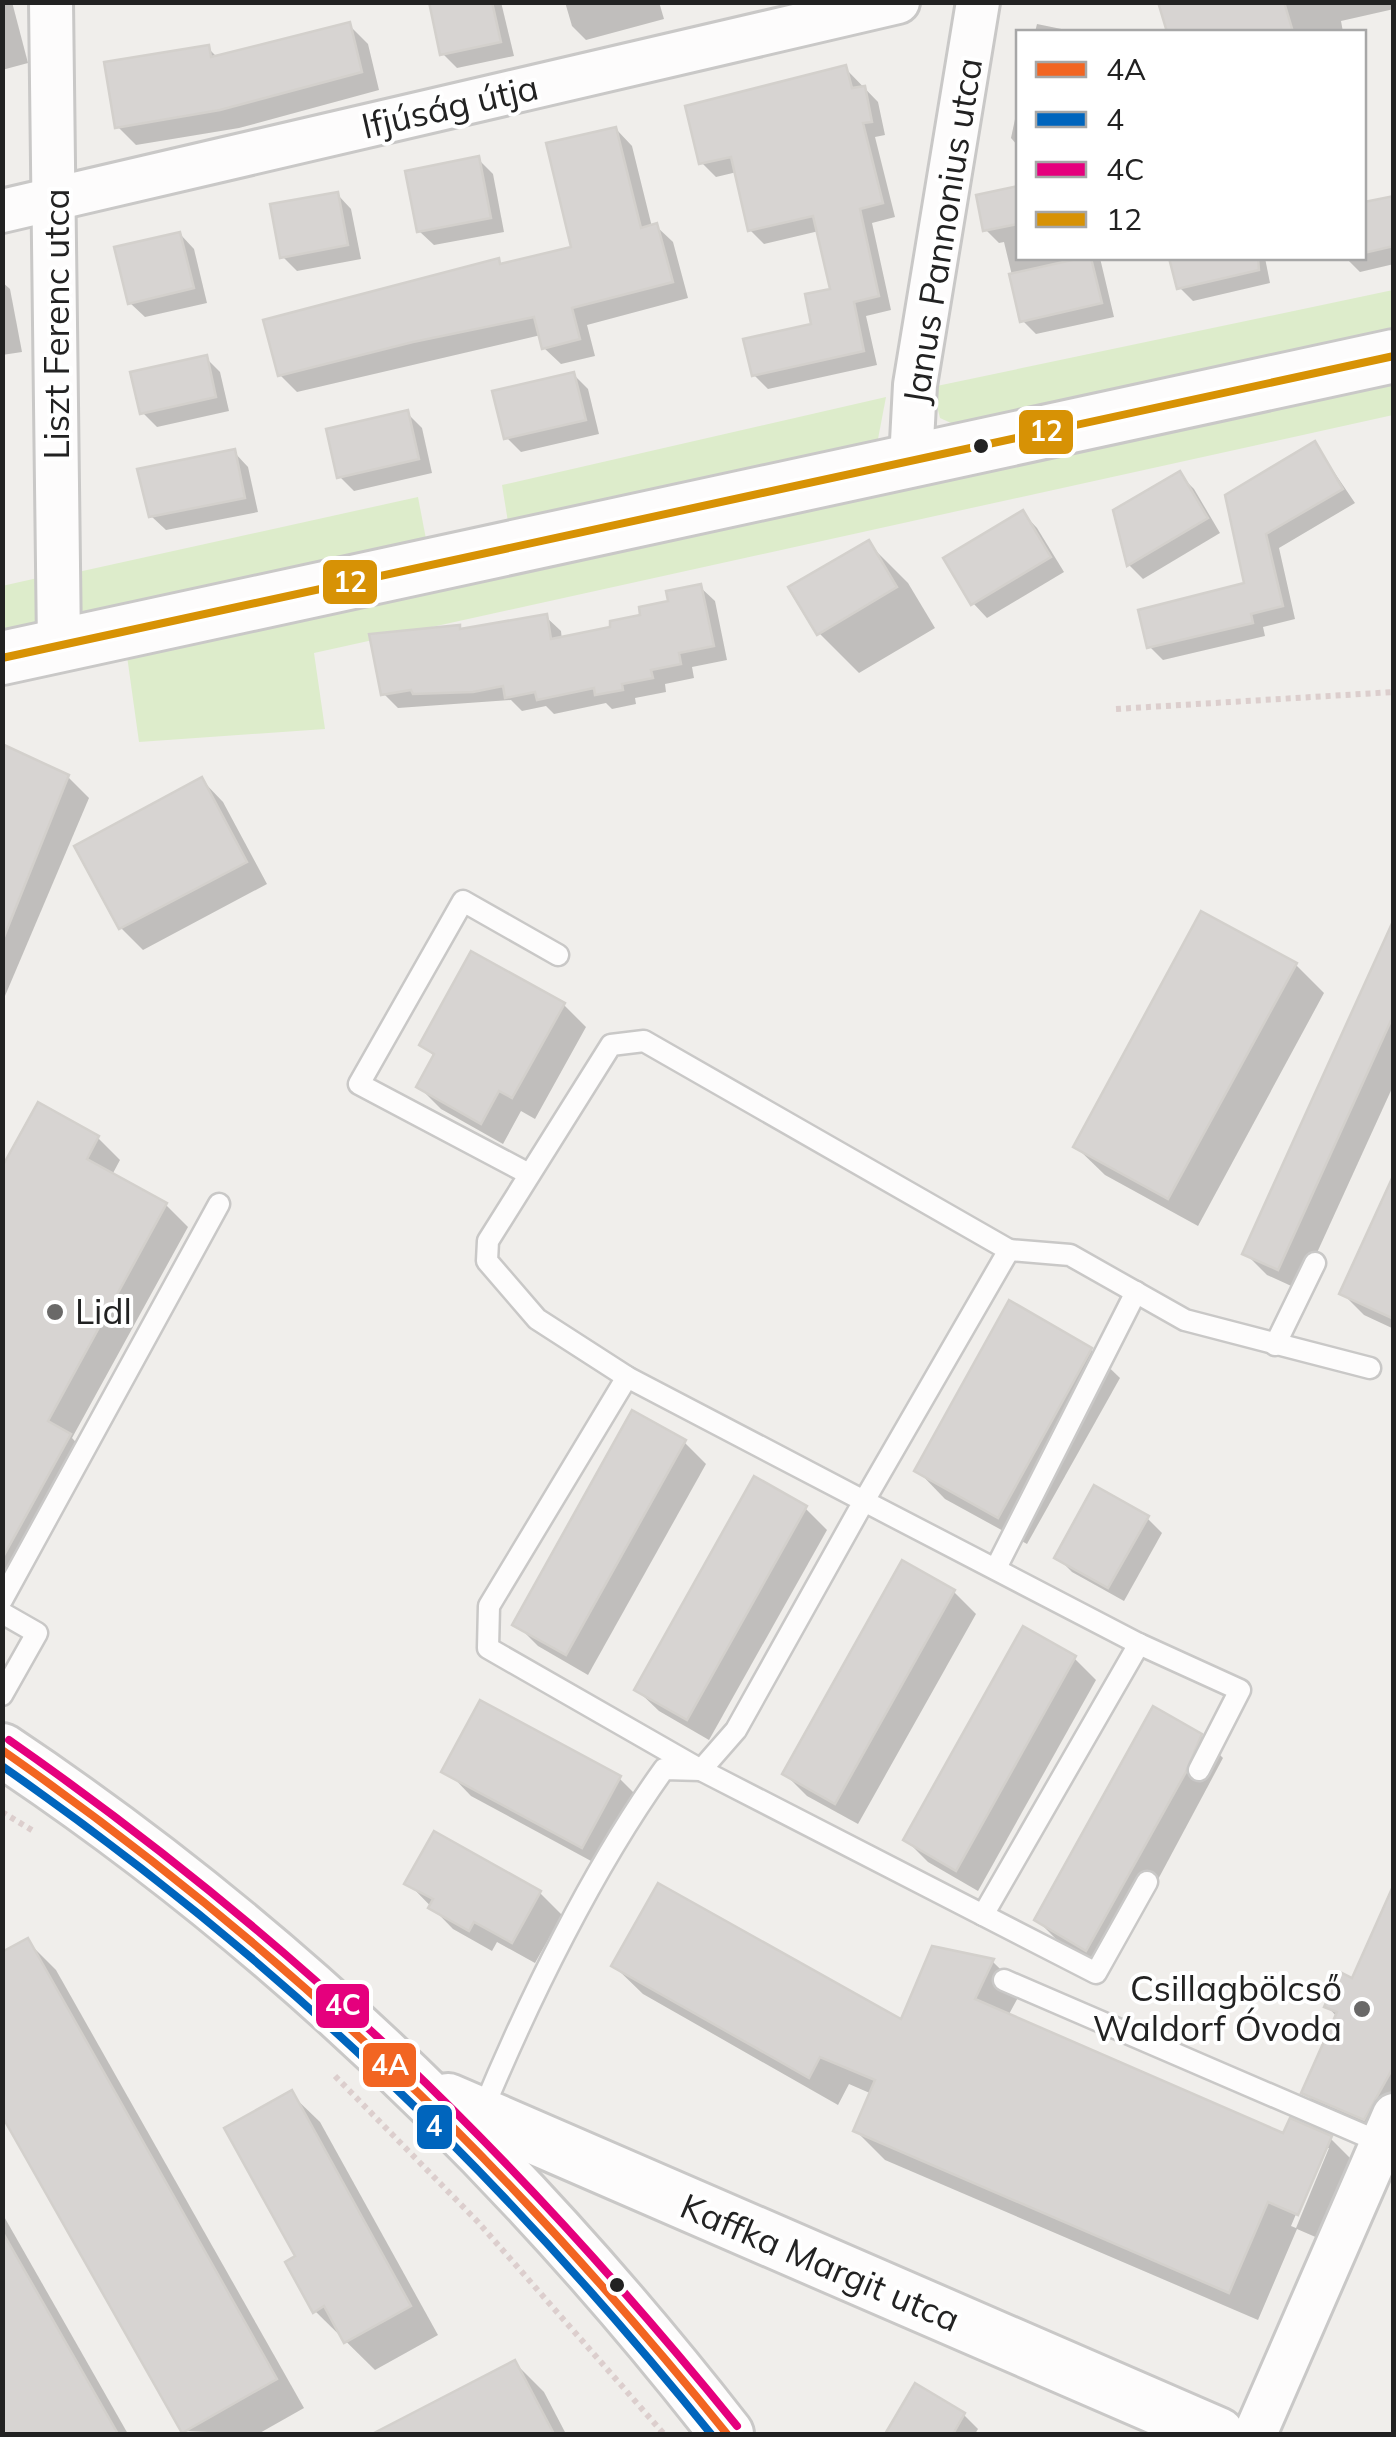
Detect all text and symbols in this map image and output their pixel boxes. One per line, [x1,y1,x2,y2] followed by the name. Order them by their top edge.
[1016,30,1366,260] legend
[1106,50,1146,88] text: 4A
[893,55,991,407] street label: Janus Pannonius utca
[357,64,542,148] street label: Ifjúság útja
[1106,100,1124,138] text: 4
[1106,150,1145,188] text: 4C
[34,188,78,460] street label: Liszt Ferenc utca
[1106,200,1142,238] text: 12
[1017,408,1075,456] line badge: 12
[1029,413,1063,448] text: 12
[971,436,991,456] unlabelled marker
[321,558,379,606] line badge: 12
[333,564,367,599] text: 12
[75,1289,132,1333] place label: Lidl
[44,1301,66,1323] marker: Lidl
[1093,1966,1342,2050] place label: Csillagbölcső Waldorf Óvoda
[314,1982,371,2030] line badge: 4C
[325,1987,361,2022] text: 4C
[1351,1998,1373,2020] marker: Csillagbölcső Waldorf Óvoda
[361,2041,418,2089] line badge: 4A
[371,2047,409,2082] text: 4A
[415,2103,454,2151] line badge: 4
[426,2108,443,2143] text: 4
[674,2183,967,2341] street label: Kaffka Margit utca
[607,2275,627,2295] unlabelled marker

